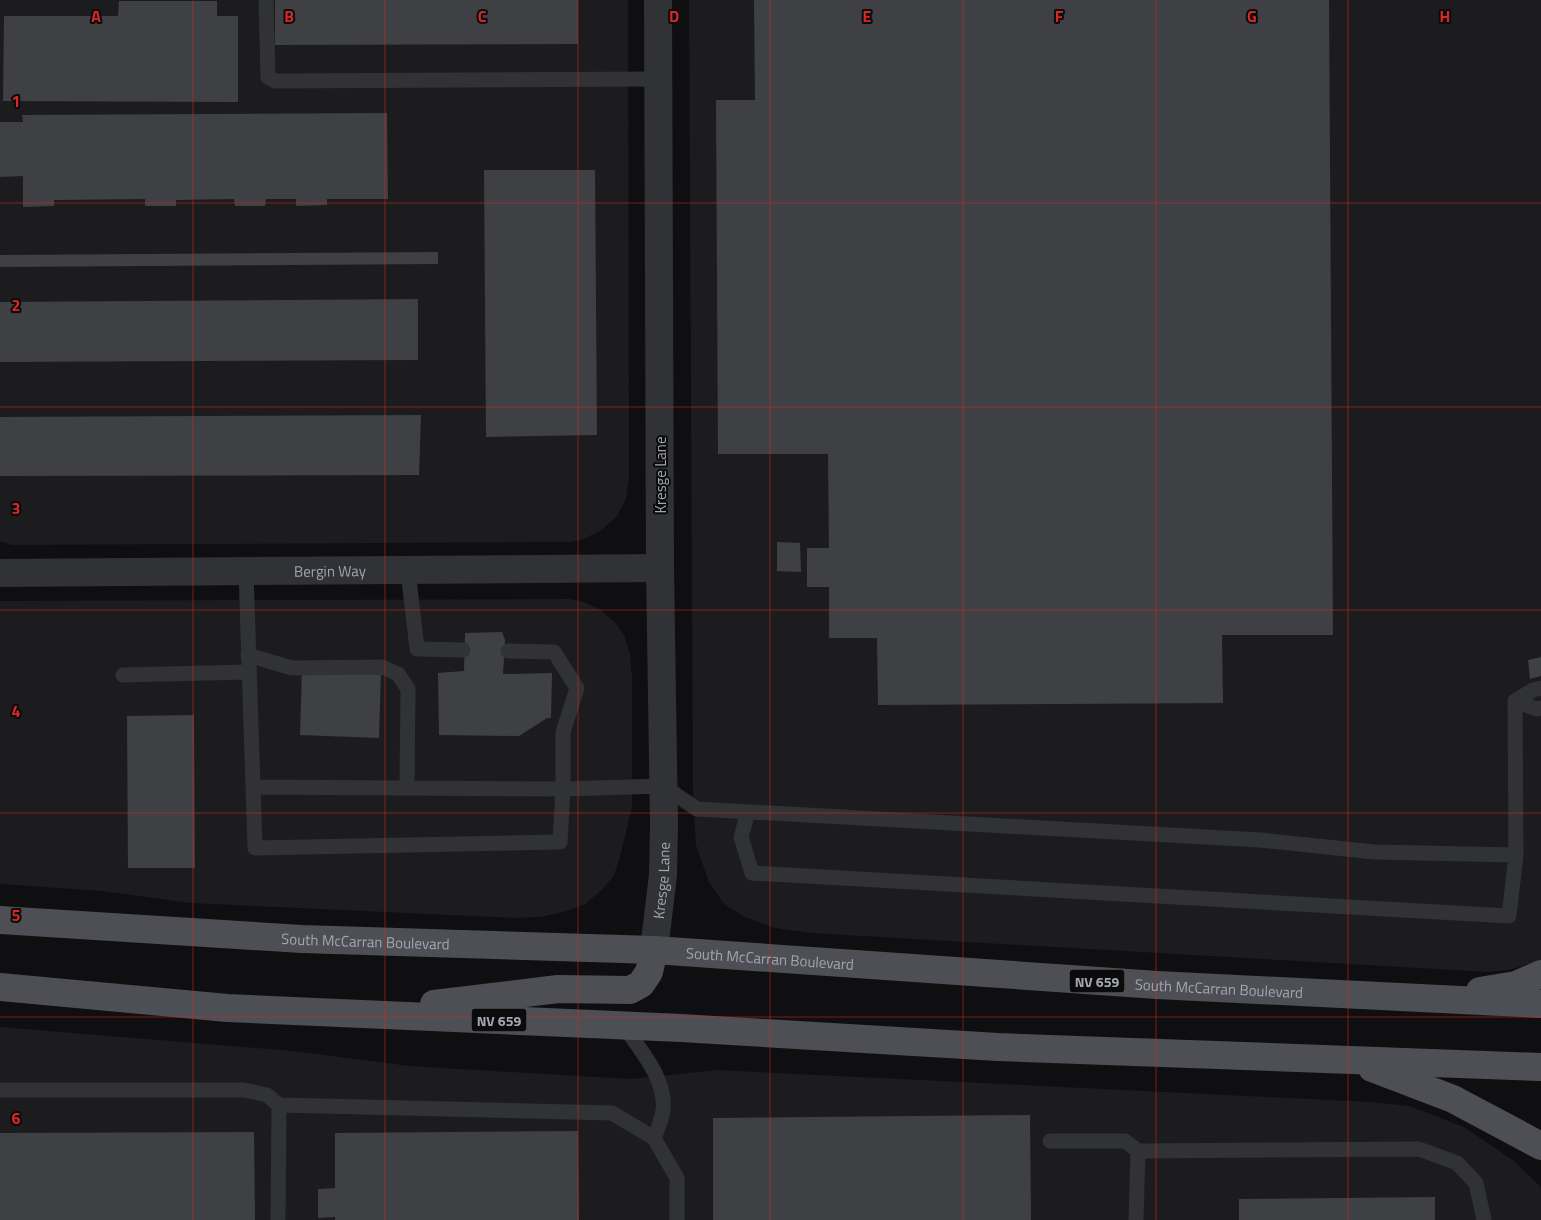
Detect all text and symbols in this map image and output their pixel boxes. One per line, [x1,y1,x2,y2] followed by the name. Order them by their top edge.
[91,4,101,28] text: A
[284,4,294,28] text: B
[478,4,487,28] text: C
[669,4,679,28] text: D
[863,4,872,28] text: E
[1055,4,1064,28] text: F
[1247,4,1257,28] text: G
[1440,4,1450,28] text: H
[12,89,20,113] text: 1
[12,293,20,317] text: 2
[649,437,672,513] street label: Kresge Lane
[12,496,20,520] text: 3
[294,559,366,582] street label: Bergin Way
[12,699,21,723] text: 4
[646,842,675,920] street label: Kresge Lane
[12,903,21,927] text: 5
[281,926,450,955] street label: South McCarran Boulevard
[685,941,855,975] street label: South McCarran Boulevard
[1070,969,1124,992] road number: NV 659
[1134,972,1304,1004] street label: South McCarran Boulevard
[472,1008,526,1032] road number: NV 659
[12,1106,21,1130] text: 6

